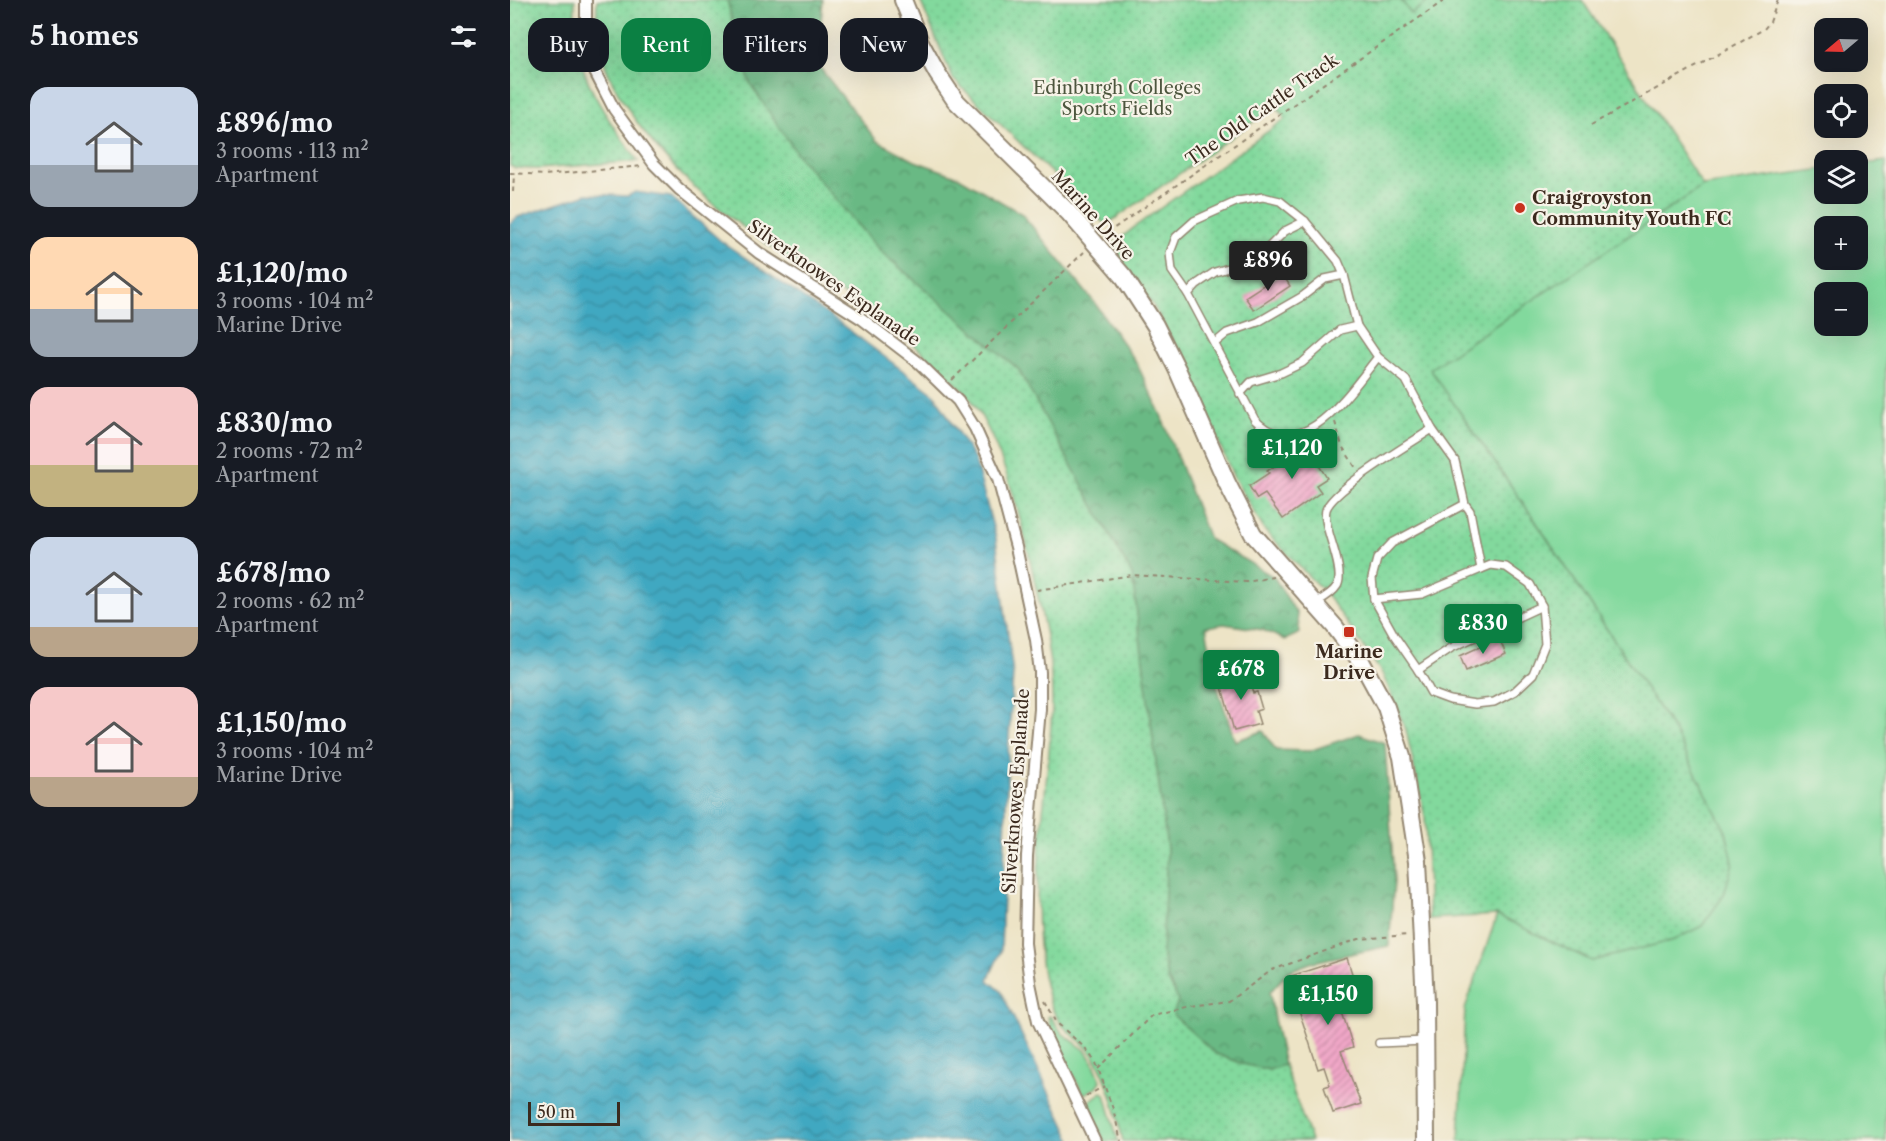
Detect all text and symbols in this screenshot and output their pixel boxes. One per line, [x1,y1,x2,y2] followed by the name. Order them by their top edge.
[528,18,609,72] chip: Buy
[621,18,711,72] chip: Rent
[723,18,828,72] chip: Filters
[840,18,928,72] chip: New
[1814,18,1868,72] north arrow
[1814,18,1868,336] map controls
[30,20,139,52] text: 5 homes
[447,20,480,53] icon: filters
[1182,48,1344,171] street label: The Old Cattle Track
[1033,77,1201,120] park label: Edinburgh Colleges Sports Fields
[1814,84,1868,138] button: locate
[216,107,333,139] text: £896/mo
[78,111,150,183] icon: home
[216,139,369,163] text: 3 rooms · 113 m²
[1814,150,1868,204] button: layers
[216,163,319,187] text: Apartment
[1047,165,1139,265] street label: Marine Drive
[1532,187,1732,230] place label: Craigroyston Community Youth FC
[1513,201,1527,215] marker: Craigroyston Community Youth FC
[743,215,925,351] street label: Silverknowes Esplanade
[1814,216,1868,270] button: +
[1232,241,1304,292] pin: £896
[1243,248,1293,272] text: £896
[216,257,348,289] text: £1,120/mo
[78,261,150,333] icon: home
[1814,282,1868,336] button: −
[216,289,373,313] text: 3 rooms · 104 m²
[216,313,342,337] text: Marine Drive
[216,407,333,439] text: £830/mo
[78,411,150,483] icon: home
[1243,429,1341,480] pin: £1,120
[1261,436,1323,460] text: £1,120
[216,439,363,463] text: 2 rooms · 72 m²
[216,463,319,487] text: Apartment
[216,557,330,589] text: £678/mo
[78,561,150,633] icon: home
[216,589,364,613] text: 2 rooms · 62 m²
[1447,604,1519,655] pin: £830
[1458,611,1508,635] text: £830
[216,613,319,637] text: Apartment
[1342,625,1356,639] marker: Marine Drive
[1315,641,1383,684] place label: Marine Drive
[1205,650,1277,701] pin: £678
[1217,657,1265,681] text: £678
[998,688,1034,894] street label: Silverknowes Esplanade
[216,707,347,739] text: £1,150/mo
[78,711,150,783] icon: home
[216,739,373,763] text: 3 rooms · 104 m²
[216,763,342,787] text: Marine Drive
[1279,975,1377,1026] pin: £1,150
[1298,982,1358,1006] text: £1,150
[528,1099,620,1126] scale bar
[537,1102,575,1122] text: 50 m

